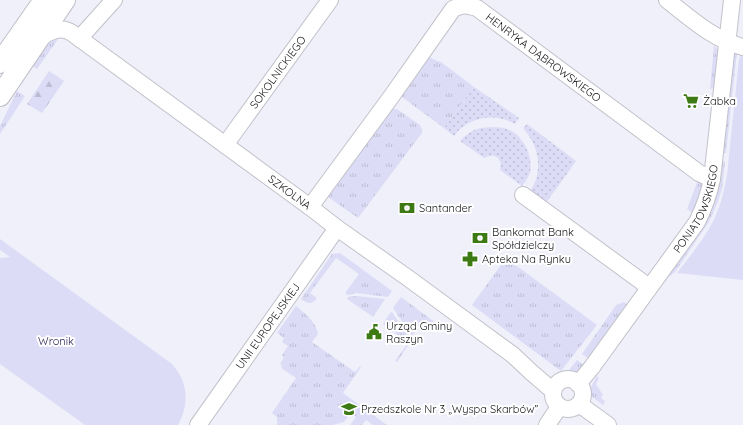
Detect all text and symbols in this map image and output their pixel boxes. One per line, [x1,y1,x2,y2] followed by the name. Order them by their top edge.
[483,10,604,105] street label: HENRYKA DĄBROWSKIEGO
[247,33,309,111] street label: SOKOLNICKIEGO
[682,92,700,110] supermarket icon: Żabka
[703,94,736,108] place label: Żabka
[670,164,721,255] street label: PONIATOWSKIEGO
[265,172,314,212] street label: SZKOLNA
[398,199,416,217] bank icon: Santander
[419,201,473,215] place label: Santander
[492,225,574,252] place label: Bankomat Bank Spółdzielczy
[471,229,489,247] bank icon: Bankomat Bank Spółdzielczy
[461,250,479,268] pharmacy icon: Apteka Na Rynku
[482,252,571,266] place label: Apteka Na Rynku
[233,280,303,372] street label: UNII EUROPEJSKIEJ
[386,319,452,346] place label: Urząd Gminy Raszyn
[365,323,383,341] public building icon: Urząd Gminy Raszyn
[38,334,74,348] park label: Wronik
[340,400,358,418] school or university icon: Przedszkole Nr 3 „Wyspa Skarbów”
[361,402,538,416] place label: Przedszkole Nr 3 „Wyspa Skarbów”

